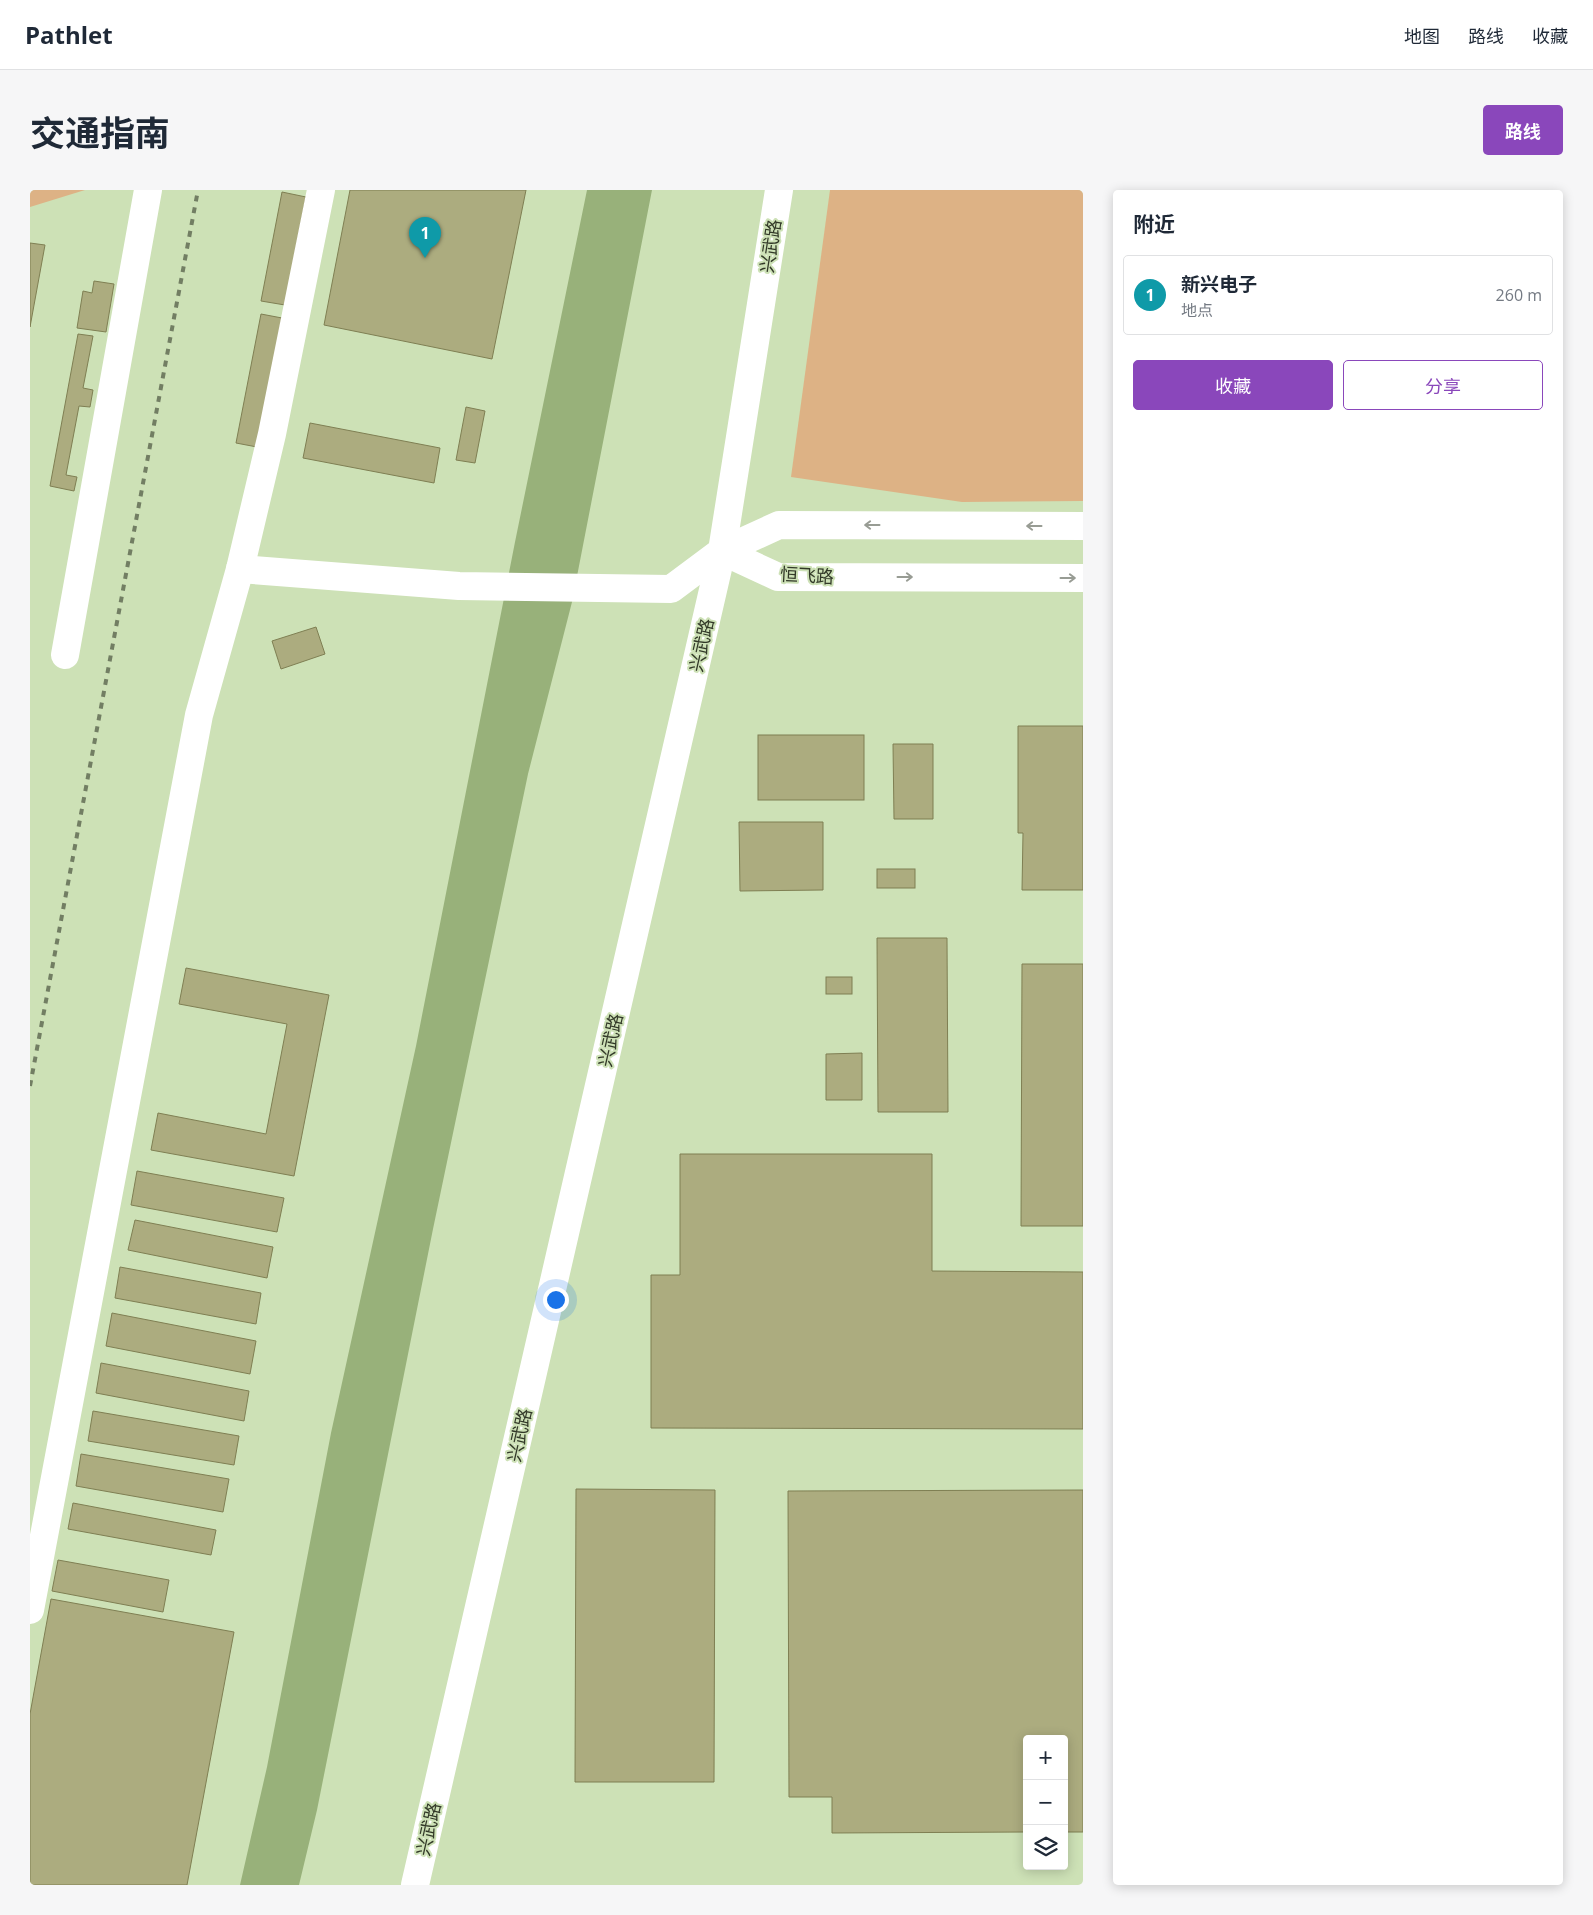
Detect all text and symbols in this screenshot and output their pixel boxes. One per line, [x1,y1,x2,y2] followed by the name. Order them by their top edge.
[25,18,113,51] text: Pathlet
[1404,24,1440,48] text: 地图
[1468,24,1504,48] text: 路线
[1532,24,1568,48] text: 收藏
[1483,105,1563,155] button: 路线
[30,109,170,156] text: 交通指南
[1133,210,1175,238] text: 附近
[409,217,441,258] pin: 1
[754,217,786,275] street label: 兴武路
[1181,271,1257,297] text: 新兴电子
[1145,284,1155,306] text: 1
[1496,284,1542,306] text: 260 m
[1181,299,1213,321] text: 地点
[1133,360,1333,410] button: 收藏
[1343,360,1543,410] button: 分享
[864,520,880,530] one-way arrow
[1027,521,1043,530] one-way arrow
[779,562,835,588] street label: 恒飞路
[897,572,913,582] one-way arrow
[1060,573,1076,583] one-way arrow
[683,616,719,674] street label: 兴武路
[592,1011,628,1069] street label: 兴武路
[543,1287,569,1313] your location
[501,1406,537,1464] street label: 兴武路
[1023,1735,1068,1870] map controls
[1023,1735,1068,1780] button: +
[1023,1780,1068,1825] button: −
[410,1800,446,1858] street label: 兴武路
[1023,1825,1068,1870] button: layers

